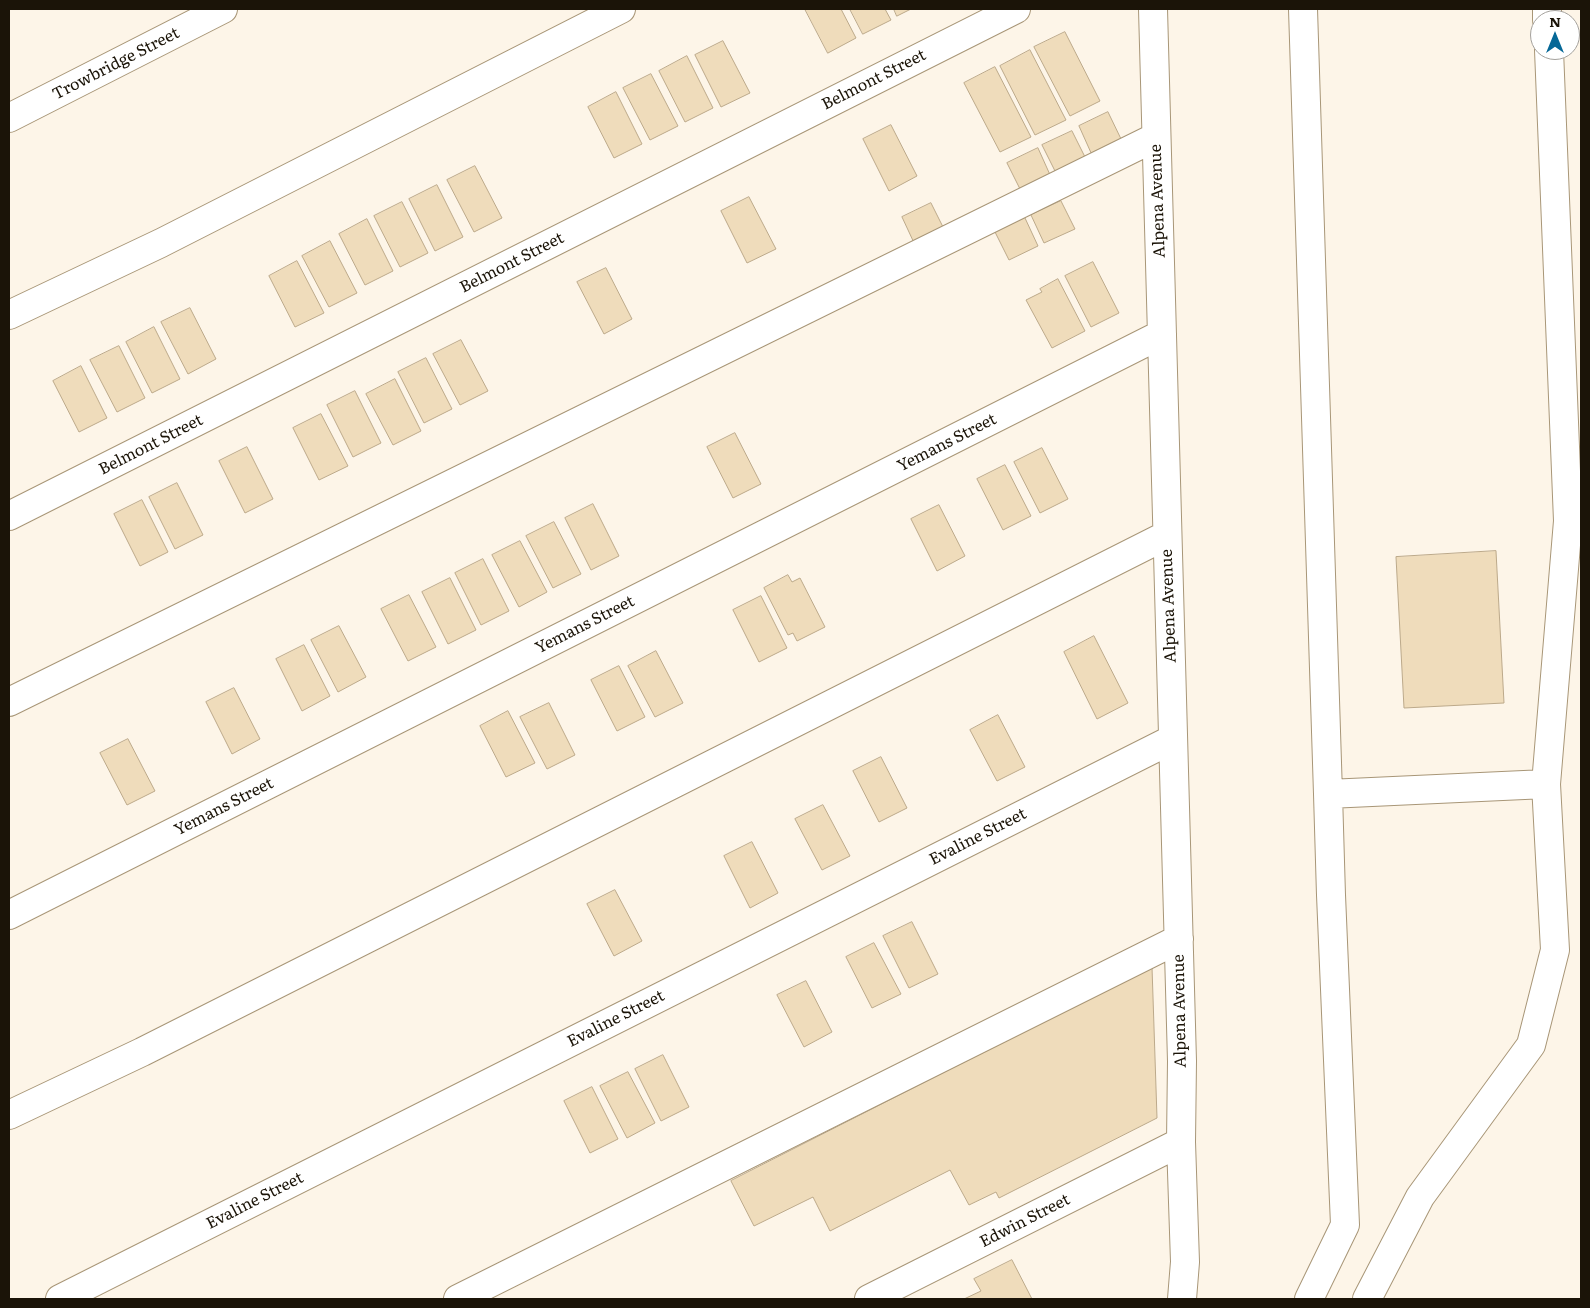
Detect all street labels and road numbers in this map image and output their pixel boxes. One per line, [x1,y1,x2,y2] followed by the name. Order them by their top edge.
[49,24,183,104] street label: Trowbridge Street
[819,46,929,114] street label: Belmont Street
[1146,144,1170,258] street label: Alpena Avenue
[457,229,567,297] street label: Belmont Street
[894,410,1000,476] street label: Yemans Street
[96,411,206,479] street label: Belmont Street
[1157,549,1181,663] street label: Alpena Avenue
[532,592,638,658] street label: Yemans Street
[171,774,277,840] street label: Yemans Street
[926,804,1030,870] street label: Evaline Street
[1169,954,1191,1068] street label: Alpena Avenue
[564,986,668,1052] street label: Evaline Street
[203,1168,307,1234] street label: Evaline Street
[977,1190,1073,1252] street label: Edwin Street

